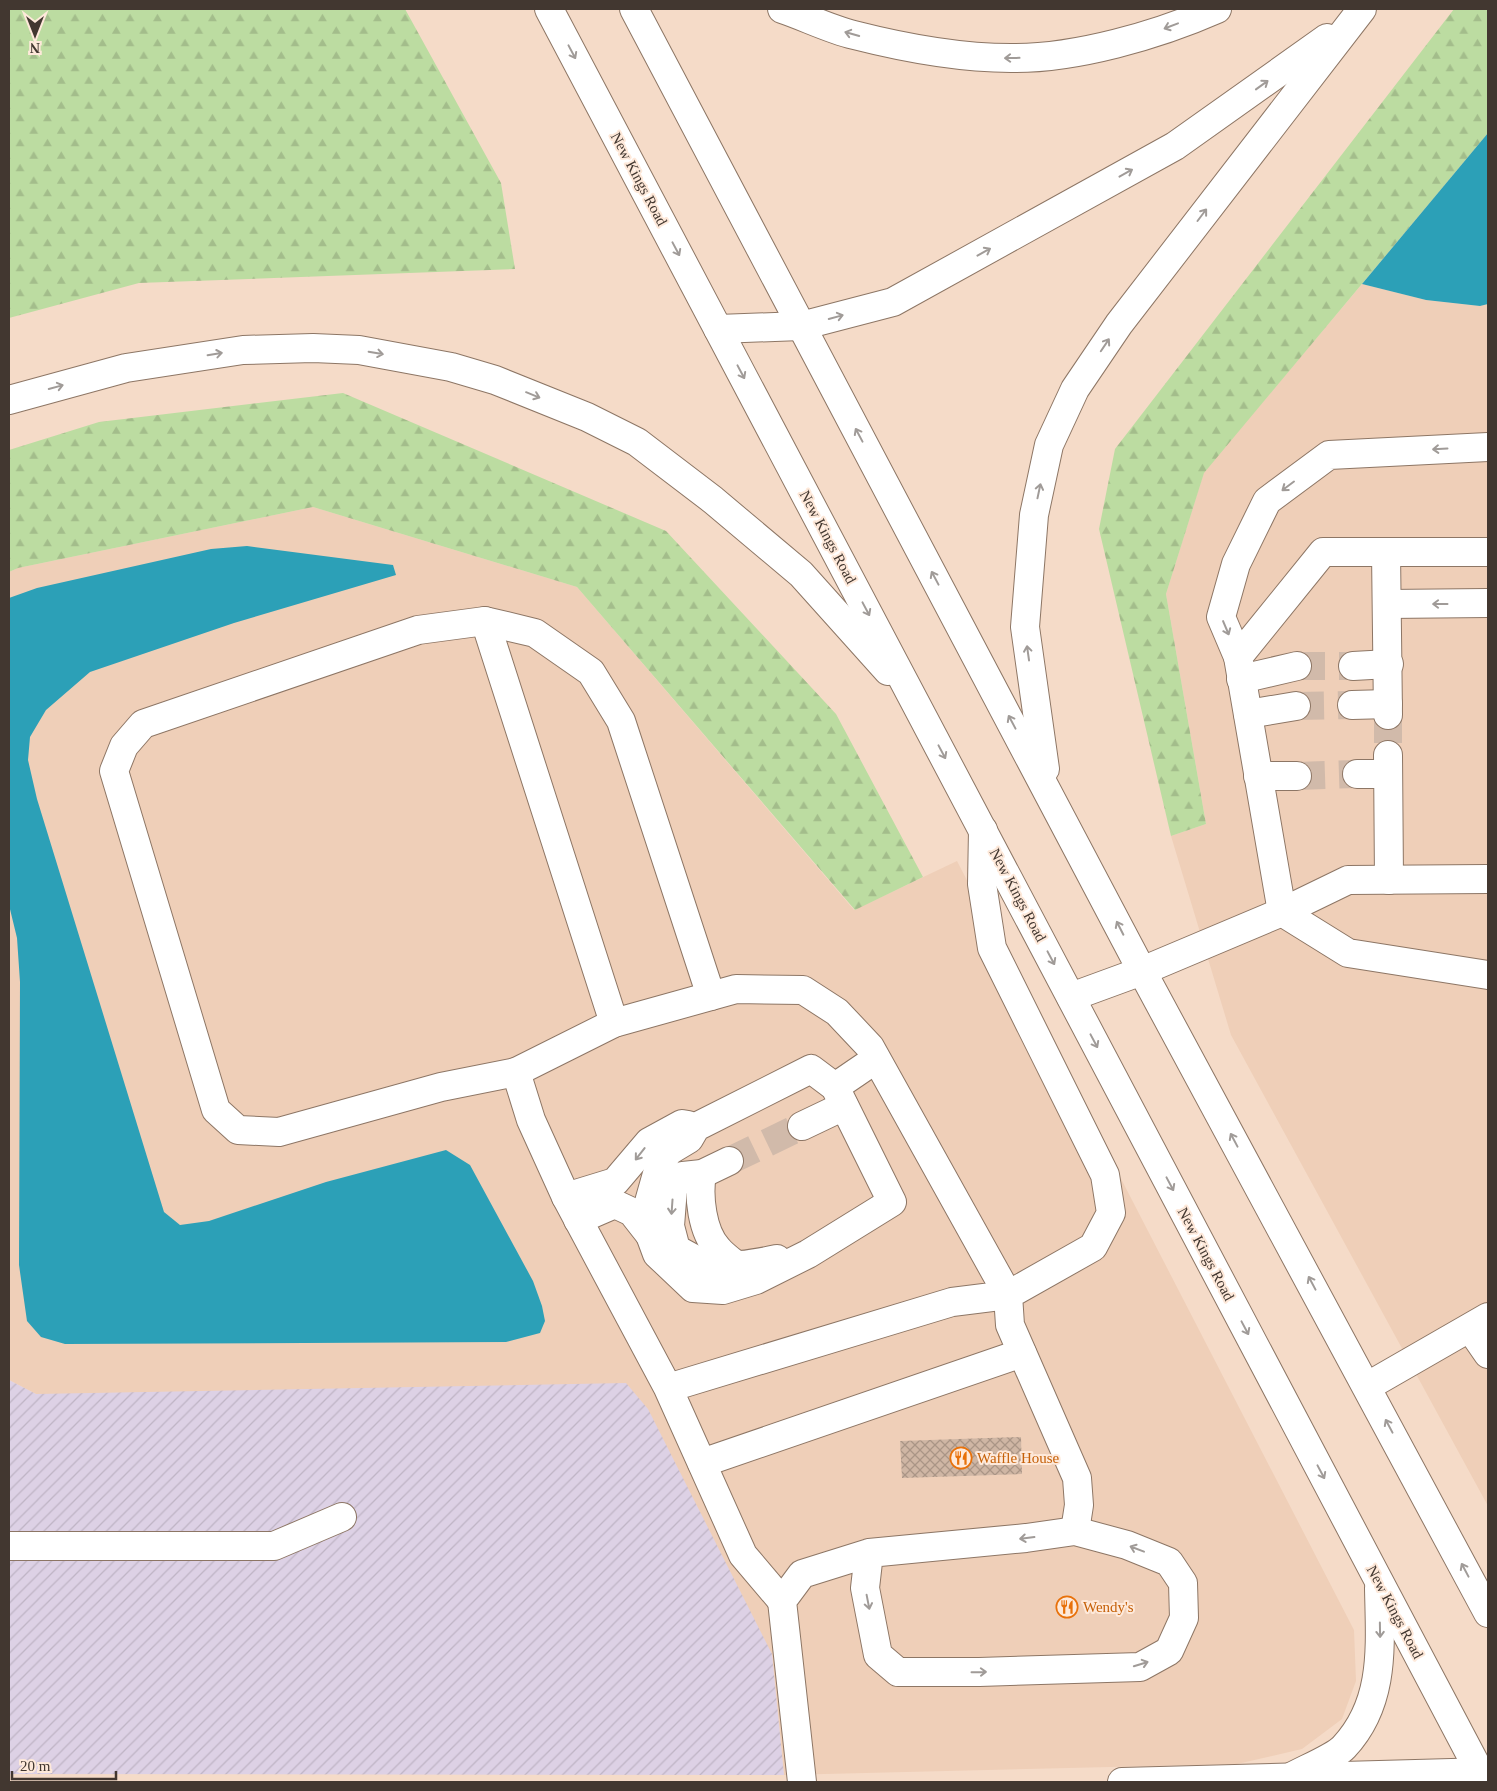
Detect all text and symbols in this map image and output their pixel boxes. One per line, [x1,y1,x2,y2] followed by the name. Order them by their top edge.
[10,10,60,60] north arrow
[1164,22,1179,32] one-way arrow
[845,29,861,39] one-way arrow
[30,40,40,55] text: N
[568,44,577,59] one-way arrow
[1005,53,1021,63] one-way arrow
[1255,79,1268,90] one-way arrow
[608,130,671,229] street label: New Kings Road
[1118,168,1133,178] one-way arrow
[1197,209,1208,222] one-way arrow
[672,241,681,256] one-way arrow
[976,247,991,257] one-way arrow
[828,311,844,321] one-way arrow
[1100,338,1110,352] one-way arrow
[206,349,222,359] one-way arrow
[368,349,384,359] one-way arrow
[736,365,746,380] one-way arrow
[47,382,63,391] one-way arrow
[525,391,540,400] one-way arrow
[854,428,863,443] one-way arrow
[1432,445,1448,454] one-way arrow
[1282,481,1295,492] one-way arrow
[1035,484,1044,500] one-way arrow
[797,488,860,587] street label: New Kings Road
[930,572,940,586] one-way arrow
[1432,599,1448,609] one-way arrow
[862,601,872,616] one-way arrow
[1221,620,1231,635] one-way arrow
[1023,645,1033,661] one-way arrow
[1007,714,1017,729] one-way arrow
[937,745,947,760] one-way arrow
[987,846,1050,945] street label: New Kings Road
[1115,920,1125,935] one-way arrow
[1047,950,1056,965] one-way arrow
[1089,1033,1099,1048] one-way arrow
[1229,1133,1239,1148] one-way arrow
[635,1147,646,1160] one-way arrow
[1165,1177,1175,1192] one-way arrow
[667,1199,676,1215] one-way arrow
[1175,1205,1238,1304] street label: New Kings Road
[1307,1276,1316,1291] one-way arrow
[1241,1320,1250,1335] one-way arrow
[1384,1419,1393,1434] one-way arrow
[949,1446,973,1470] restaurant icon: Waffle House
[977,1450,1060,1466] place label: Waffle House
[1317,1464,1326,1479] one-way arrow
[1019,1533,1035,1543] one-way arrow
[1130,1544,1145,1553] one-way arrow
[1460,1562,1470,1577] one-way arrow
[1364,1563,1427,1662] street label: New Kings Road
[863,1593,873,1609] one-way arrow
[1055,1595,1079,1619] restaurant icon: Wendy's
[1083,1599,1134,1615] place label: Wendy's
[1375,1622,1384,1638] one-way arrow
[1133,1659,1149,1669] one-way arrow
[971,1667,987,1677] one-way arrow
[12,1748,116,1780] scale bar
[20,1758,51,1774] text: 20 m

